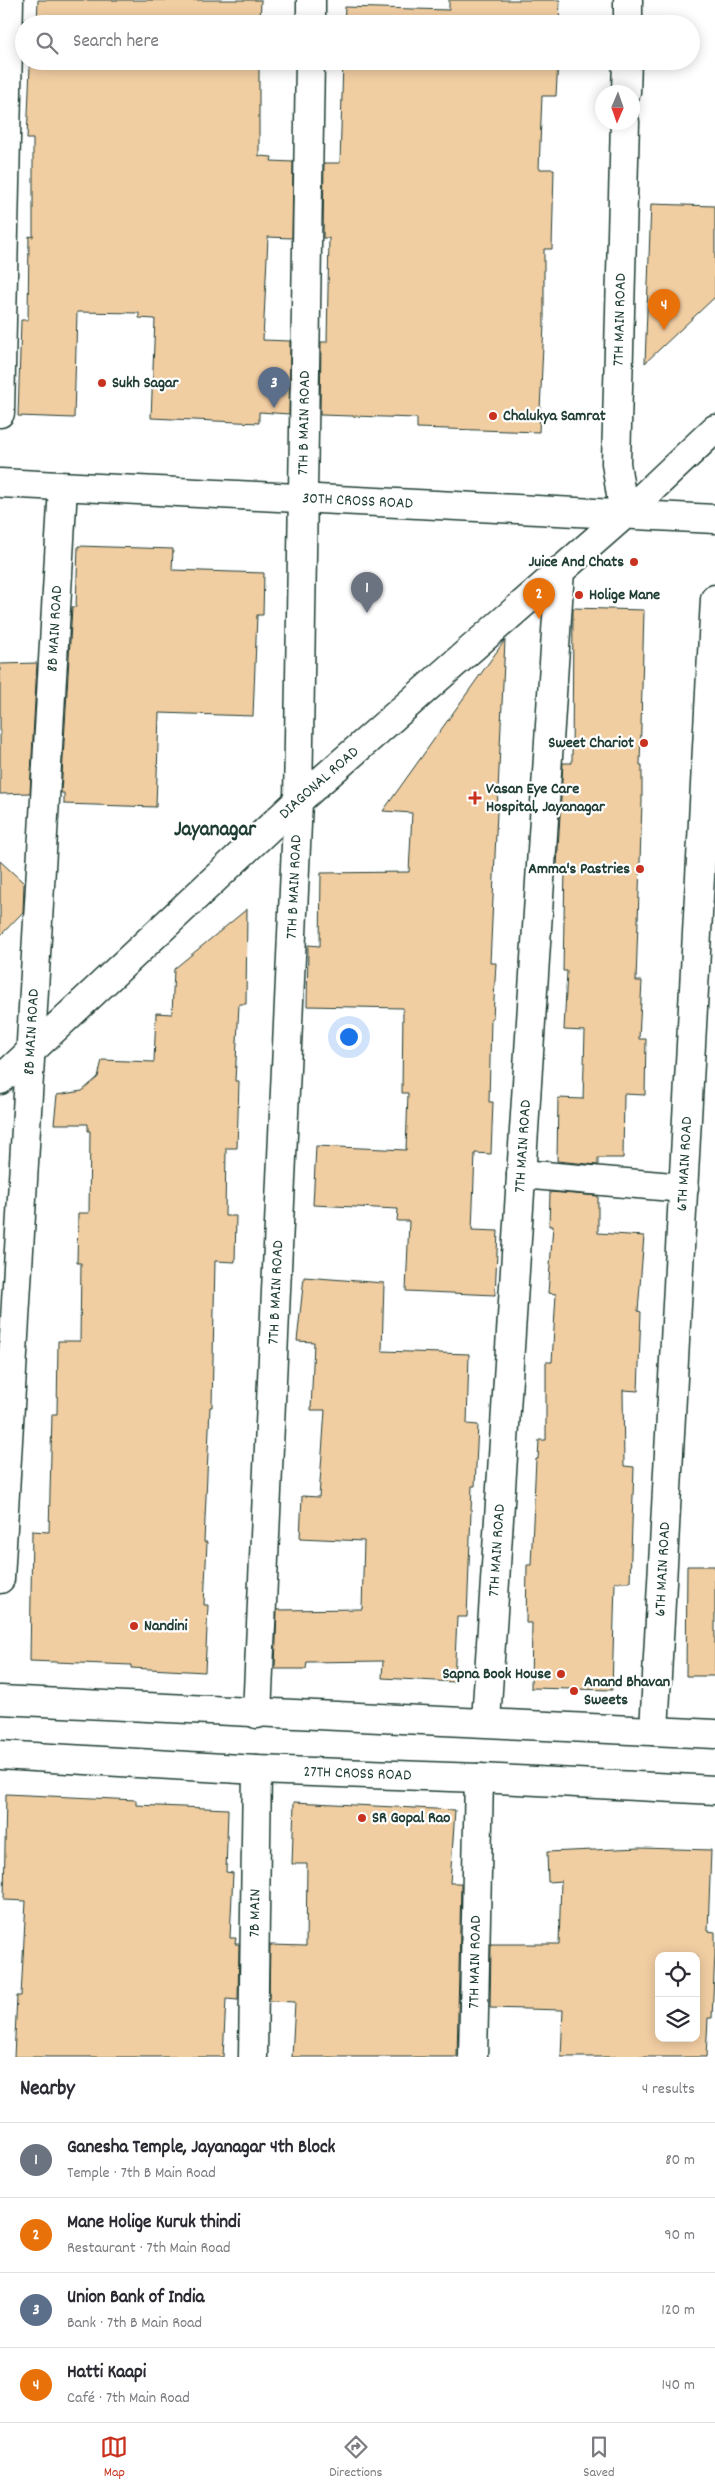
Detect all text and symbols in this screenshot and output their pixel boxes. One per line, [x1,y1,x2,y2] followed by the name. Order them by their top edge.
[15,15,700,70] search box
[33,29,61,57] icon: search
[73,29,159,56] text: Search here
[595,85,640,130] north arrow
[607,273,633,367] street label: 7TH MAIN ROAD
[648,289,680,330] pin: 4
[258,367,290,408] pin: 3
[292,371,316,475] street label: 7TH B MAIN ROAD
[112,372,180,395] place label: Sukh Sagar
[96,377,108,389] marker: Sukh Sagar
[503,405,606,428] place label: Chalukya Samrat
[487,410,499,422] marker: Chalukya Samrat
[302,487,413,515] street label: 30TH CROSS ROAD
[529,551,624,574] place label: Juice And Chats
[628,556,640,568] marker: Juice And Chats
[351,572,383,613] pin: 1
[523,578,555,619] pin: 2
[589,584,660,607] place label: Holige Mane
[41,585,69,672] street label: 8B MAIN ROAD
[573,589,585,601] marker: Holige Mane
[548,732,634,755] place label: Sweet Chariot
[638,737,650,749] marker: Sweet Chariot
[274,741,364,825] street label: DIAGONAL ROAD
[486,778,606,819] place label: Vasan Eye Care Hospital, Jayanagar
[468,791,482,805] marker: Vasan Eye Care Hospital, Jayanagar
[174,816,257,846] district label: Jayanagar
[280,834,308,939] street label: 7TH B MAIN ROAD
[528,858,630,881] place label: Amma's Pastries
[634,863,646,875] marker: Amma's Pastries
[18,988,46,1076] street label: 8B MAIN ROAD
[336,1024,362,1050] your location
[508,1099,537,1193] street label: 7TH MAIN ROAD
[671,1116,699,1212] street label: 6TH MAIN ROAD
[262,1240,290,1345] street label: 7TH B MAIN ROAD
[483,1503,511,1598] street label: 7TH MAIN ROAD
[649,1521,677,1617] street label: 6TH MAIN ROAD
[144,1615,188,1638] place label: Nandini
[128,1620,140,1632] marker: Nandini
[442,1663,551,1686] place label: Sapna Book House
[555,1668,567,1680] marker: Sapna Book House
[584,1671,670,1712] place label: Anand Bhavan Sweets
[568,1685,580,1697] marker: Anand Bhavan Sweets
[303,1760,412,1787] street label: 27TH CROSS ROAD
[372,1807,450,1830] place label: SR Gopal Rao
[356,1812,368,1824] marker: SR Gopal Rao
[243,1889,267,1937] street label: 7B MAIN
[463,1915,488,2009] street label: 7TH MAIN ROAD
[655,1952,700,2042] map controls
[655,1952,700,1997] button: locate
[655,1997,700,2042] button: layers
[20,2075,75,2105] text: Nearby
[642,2078,695,2101] text: 4 results
[67,2135,335,2162] text: Ganesha Temple, Jayanagar 4th Block
[34,2149,38,2172] text: 1
[665,2149,695,2172] text: 80 m
[67,2162,216,2185] text: Temple · 7th B Main Road
[67,2210,240,2237] text: Mane Holige Kuruk thindi
[33,2224,40,2247] text: 2
[664,2224,695,2247] text: 90 m
[67,2237,230,2260] text: Restaurant · 7th Main Road
[67,2285,204,2312] text: Union Bank of India
[32,2299,40,2322] text: 3
[661,2299,695,2322] text: 120 m
[67,2312,202,2335] text: Bank · 7th B Main Road
[67,2360,146,2387] text: Hatti Kaapi
[33,2374,39,2397] text: 4
[661,2374,695,2397] text: 140 m
[67,2387,190,2410] text: Café · 7th Main Road
[100,2433,128,2483] tab: Map
[329,2433,382,2483] tab: Directions
[583,2433,615,2483] tab: Saved

